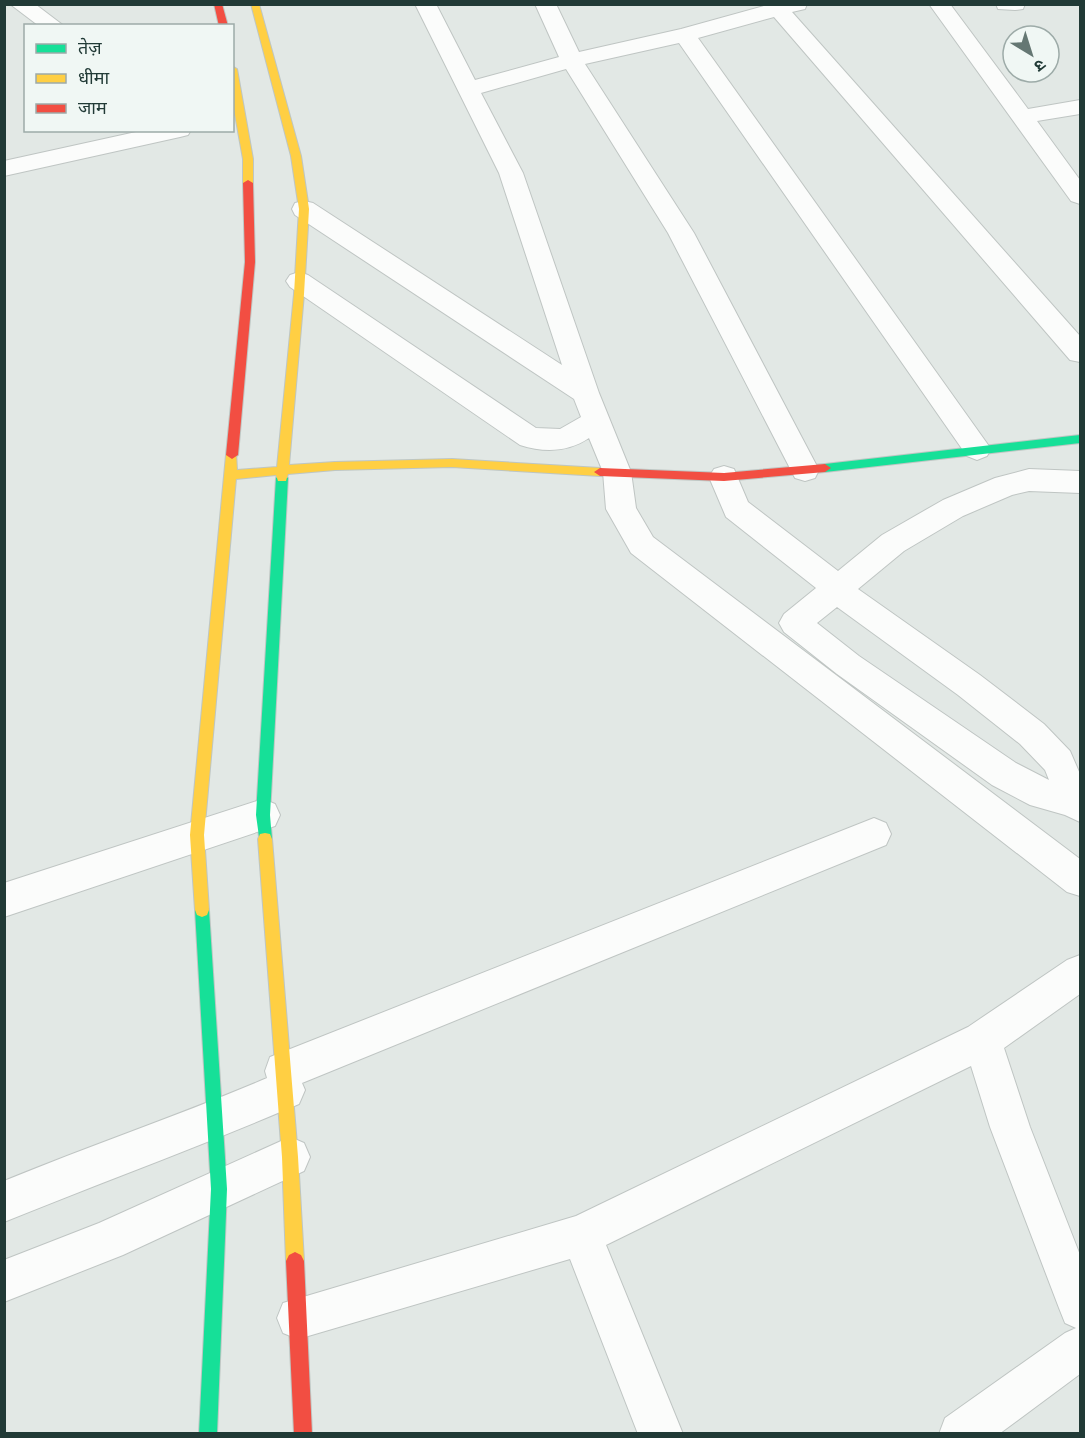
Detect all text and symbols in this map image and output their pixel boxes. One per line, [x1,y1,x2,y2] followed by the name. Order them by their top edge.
[24,24,234,132] legend
[1001,24,1061,84] north arrow
[78,35,102,59] text: तेज़
[1029,54,1051,78] text: उ
[78,65,109,89] text: धीमा
[78,95,108,119] text: जाम

